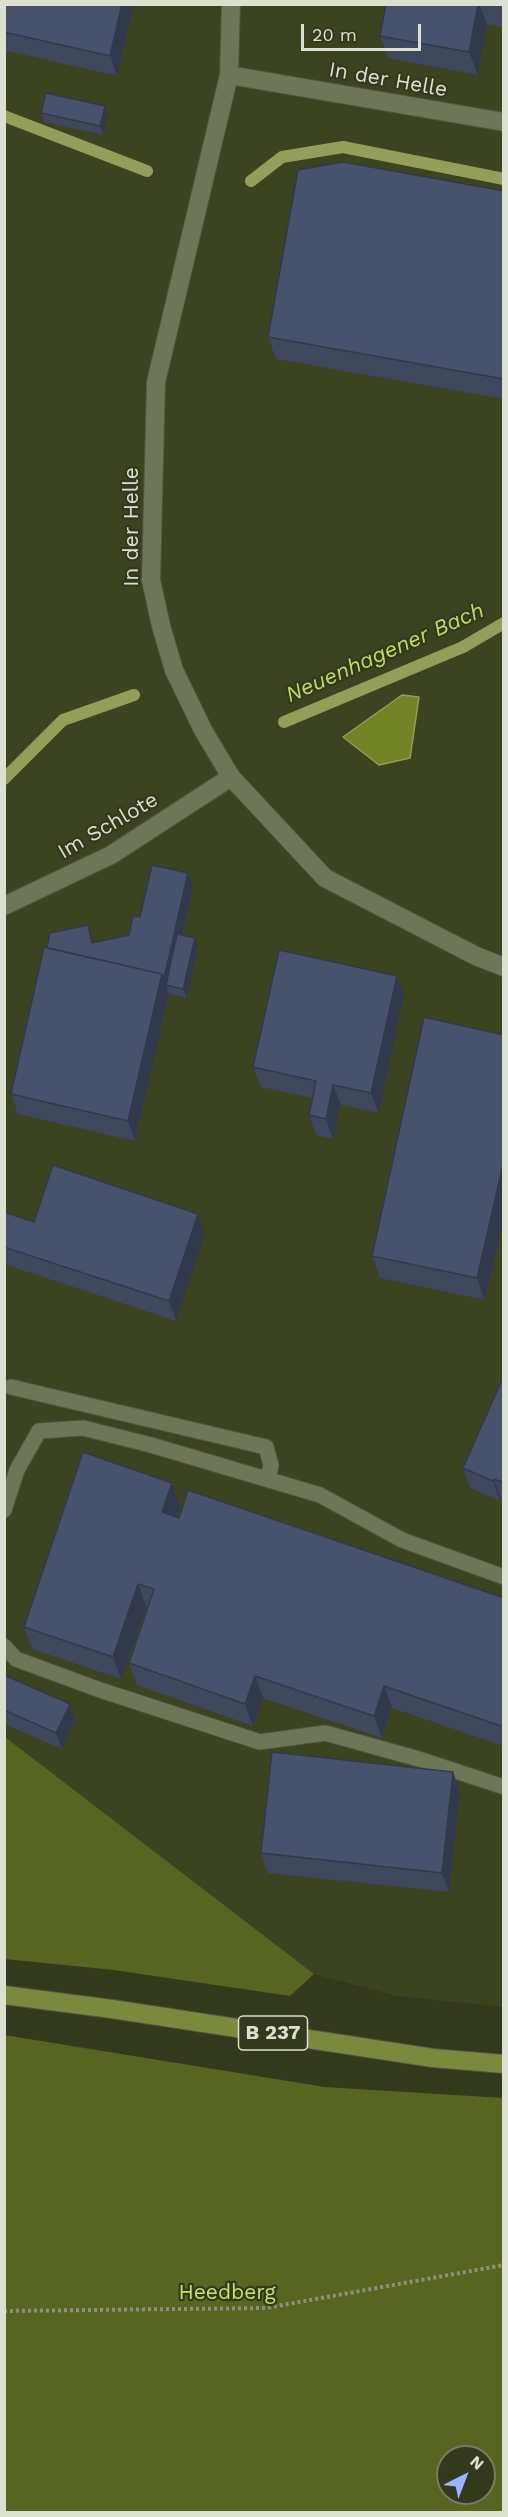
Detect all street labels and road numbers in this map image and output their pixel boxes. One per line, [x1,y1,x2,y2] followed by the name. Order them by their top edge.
[327,57,449,103] street label: In der Helle
[119,467,145,587] street label: In der Helle
[54,787,162,865] street label: Im Schlote
[238,2016,308,2050] road number: B 237

